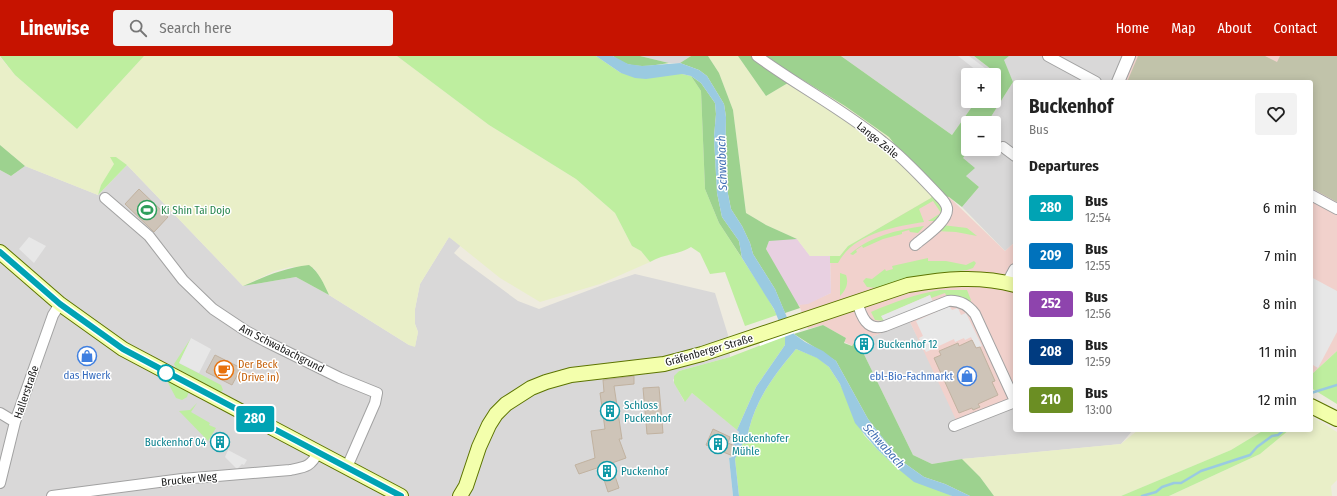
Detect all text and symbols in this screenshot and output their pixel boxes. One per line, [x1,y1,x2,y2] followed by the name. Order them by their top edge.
[113,10,393,46] search box
[20,17,89,40] text: Linewise
[127,17,149,39] icon: search
[159,19,232,37] text: Search here
[1116,20,1149,37] text: Home
[1171,20,1195,37] text: Map
[1217,20,1252,37] text: About
[1274,20,1317,37] text: Contact
[961,68,1001,156] map controls
[961,68,1001,108] button: +
[1255,93,1297,135] button: heart
[1029,95,1113,118] text: Buckenhof
[961,116,1001,156] button: −
[854,119,901,161] street label: Lange Zeile
[1029,122,1048,137] text: Bus
[714,135,730,192] water label: Schwabach
[1029,157,1099,175] text: Departures
[1085,192,1108,210] text: Bus
[136,199,158,221] sports icon: Ki Shin Tai Dojo
[1040,199,1062,216] text: 280
[1263,199,1297,217] text: 6 min
[161,204,231,217] place label: Ki Shin Tai Dojo
[1085,210,1111,225] text: 12:54
[1085,240,1108,258] text: Bus
[1040,247,1062,264] text: 209
[1264,247,1297,265] text: 7 min
[1085,258,1110,273] text: 12:55
[1085,288,1108,306] text: Bus
[1041,295,1061,312] text: 252
[1263,295,1297,313] text: 8 min
[1085,306,1111,321] text: 12:56
[237,321,326,375] street label: Am Schwabachgrund
[664,332,755,369] street label: Gräfenberger Straße
[853,333,875,355] building icon: Buckenhof 12
[1085,336,1108,354] text: Bus
[878,338,938,351] place label: Buckenhof 12
[1040,343,1062,360] text: 208
[1259,343,1297,361] text: 11 min
[76,345,98,367] shop icon: das Hwerk
[1085,354,1111,369] text: 12:59
[238,358,279,384] place label: Der Beck (Drive in)
[213,359,235,381] cafe icon: Der Beck (Drive in)
[11,364,42,420] street label: Hallerstraße
[157,364,175,382] unlabelled marker
[956,365,978,387] shop icon: ebl-Bio-Fachmarkt
[64,369,111,382] place label: das Hwerk
[870,370,953,383] place label: ebl-Bio-Fachmarkt
[1085,384,1108,402] text: Bus
[1041,391,1061,408] text: 210
[1258,391,1297,409] text: 12 min
[624,399,672,425] place label: Schloss Puckenhof
[599,400,621,422] building icon: Schloss Puckenhof
[1085,402,1112,417] text: 13:00
[232,406,278,432] line badge: 280
[244,410,266,427] text: 280
[860,420,908,471] water label: Schwabach
[209,431,231,453] building icon: Buckenhof 04
[732,432,789,458] place label: Buckenhofer Mühle
[707,433,729,455] building icon: Buckenhofer Mühle
[145,436,207,449] place label: Buckenhof 04
[596,460,618,482] building icon: Puckenhof
[621,465,669,478] place label: Puckenhof
[161,470,218,489] street label: Brucker Weg

